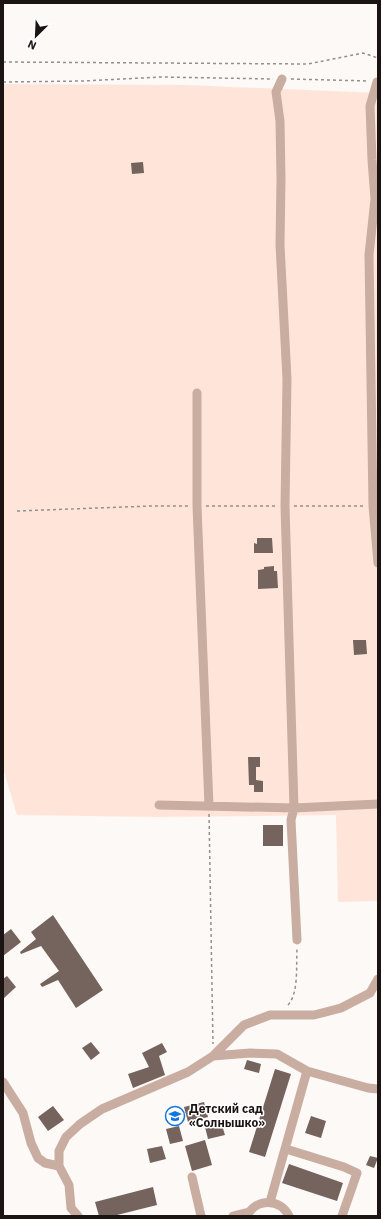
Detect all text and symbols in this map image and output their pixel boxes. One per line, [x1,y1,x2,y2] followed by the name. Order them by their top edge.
[16,16,56,56] north arrow
[25,37,38,53] text: N
[189,1101,265,1130] place label: Детский сад «Солнышко»
[164,1105,186,1127] school or university icon: Детский сад «Солнышко»

